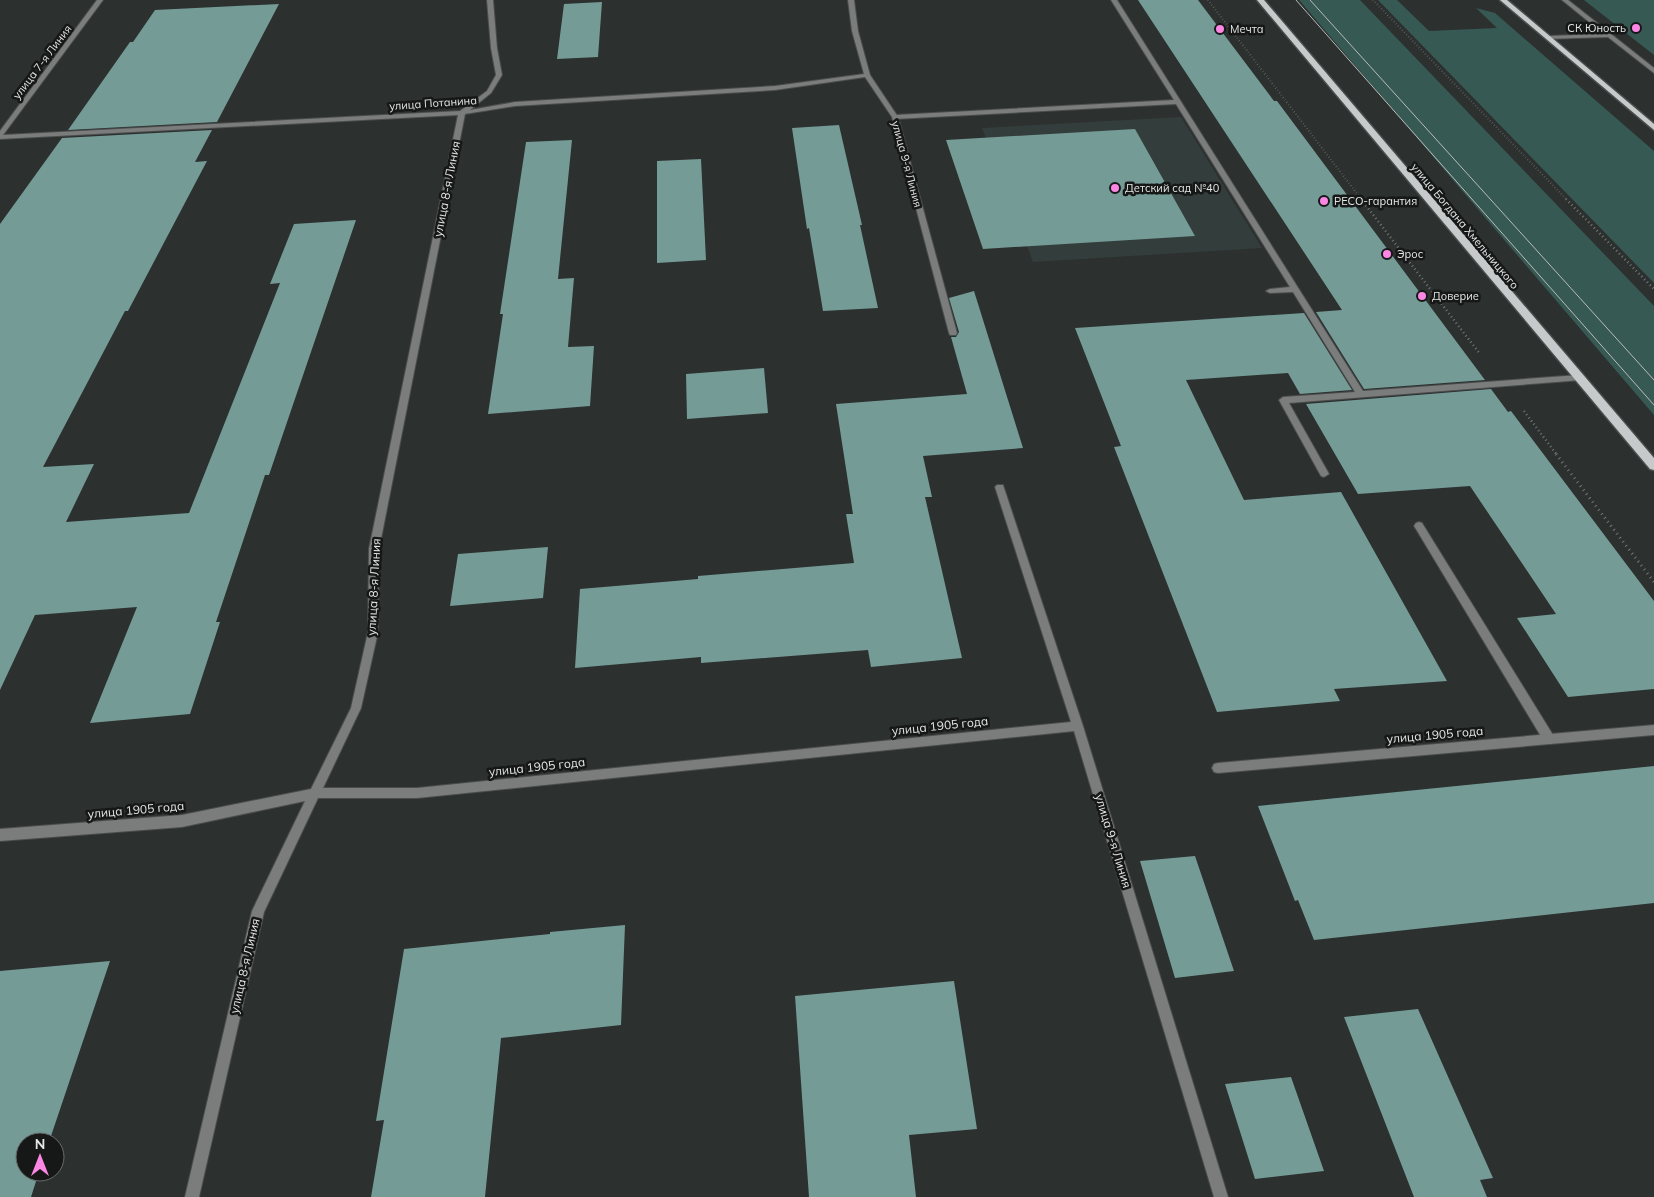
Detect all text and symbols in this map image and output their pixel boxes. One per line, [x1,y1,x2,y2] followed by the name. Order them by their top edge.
[1567,21,1626,35] place label: СК Юность
[10,22,74,102] street label: улица 7-я Линия
[1230,22,1263,36] place label: Мечта
[1630,22,1642,34] marker: СК Юность
[1214,23,1226,35] marker: Мечта
[389,93,477,113] street label: улица Потанина
[889,119,925,209] street label: улица 9-я Линия
[430,140,463,238] street label: улица 8-я Линия
[1408,160,1522,292] street label: улица Богдана Хмельницкого
[1125,181,1220,195] place label: Детский сад №40
[1109,182,1121,194] marker: Детский сад №40
[1334,194,1417,208] place label: РЕСО-гарантия
[1318,195,1330,207] marker: РЕСО-гарантия
[1397,247,1424,261] place label: Эрос
[1381,248,1393,260] marker: Эрос
[1432,289,1479,303] place label: Доверие
[1416,290,1428,302] marker: Доверие
[363,538,384,636] street label: улица 8-я Линия
[891,713,989,738] street label: улица 1905 года
[1386,723,1484,746] street label: улица 1905 года
[488,754,586,779] street label: улица 1905 года
[1092,792,1135,890] street label: улица 9-я Линия
[87,798,185,821] street label: улица 1905 года
[226,917,263,1015] street label: улица 8-я Линия
[15,1132,65,1182] north arrow
[35,1135,45,1153] text: N

